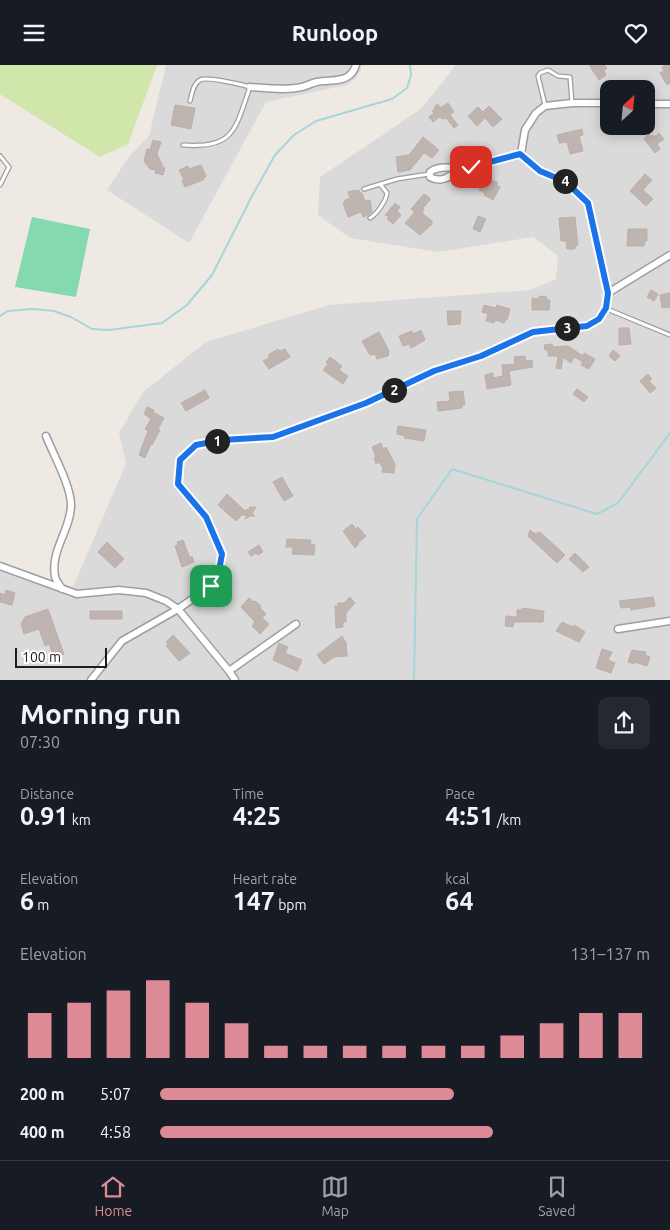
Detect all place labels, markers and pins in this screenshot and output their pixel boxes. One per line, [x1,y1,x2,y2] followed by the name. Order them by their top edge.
[450,146,492,188] pin
[552,169,578,193] pin: 4
[554,315,580,341] pin: 3
[382,377,406,403] pin: 2
[204,429,230,453] pin: 1
[190,565,232,607] pin

